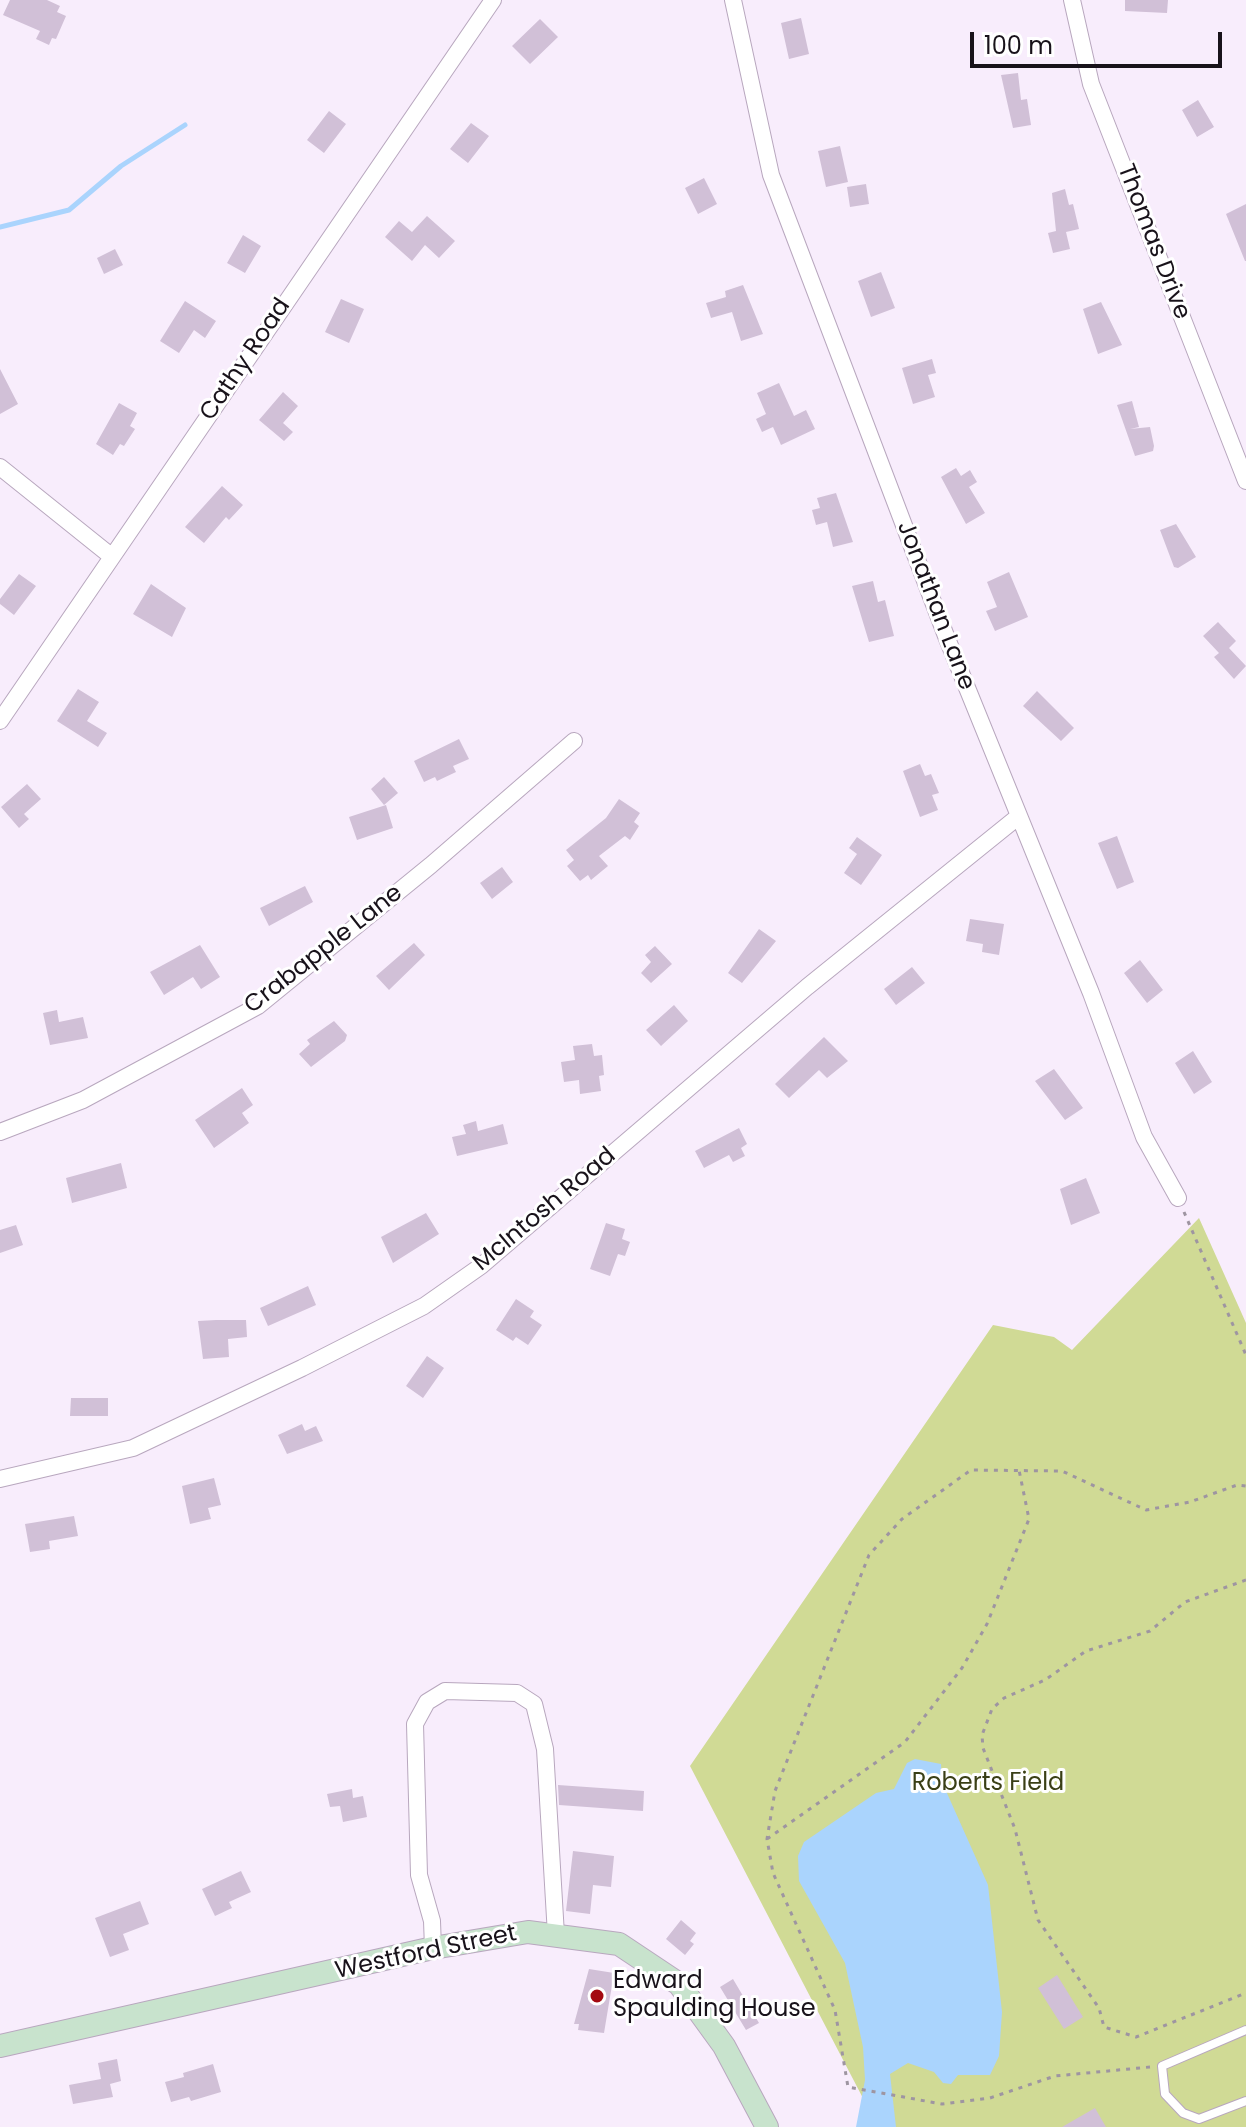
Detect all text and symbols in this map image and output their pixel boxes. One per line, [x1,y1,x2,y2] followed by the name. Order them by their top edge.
[974,16,1226,66] scale bar
[984,29,1053,62] text: 100 m
[1110,160,1196,324] street label: Thomas Drive
[195,293,297,427] street label: Cathy Road
[890,517,980,695] street label: Jonathan Lane
[239,879,409,1021] street label: Crabapple Lane
[468,1142,622,1278] street label: McIntosh Road
[912,1770,1064,1798] park label: Roberts Field
[333,1920,519,1986] street label: Westford Street
[613,1968,816,2024] place label: Edward Spaulding House
[588,1987,606,2005] marker: Edward Spaulding House

